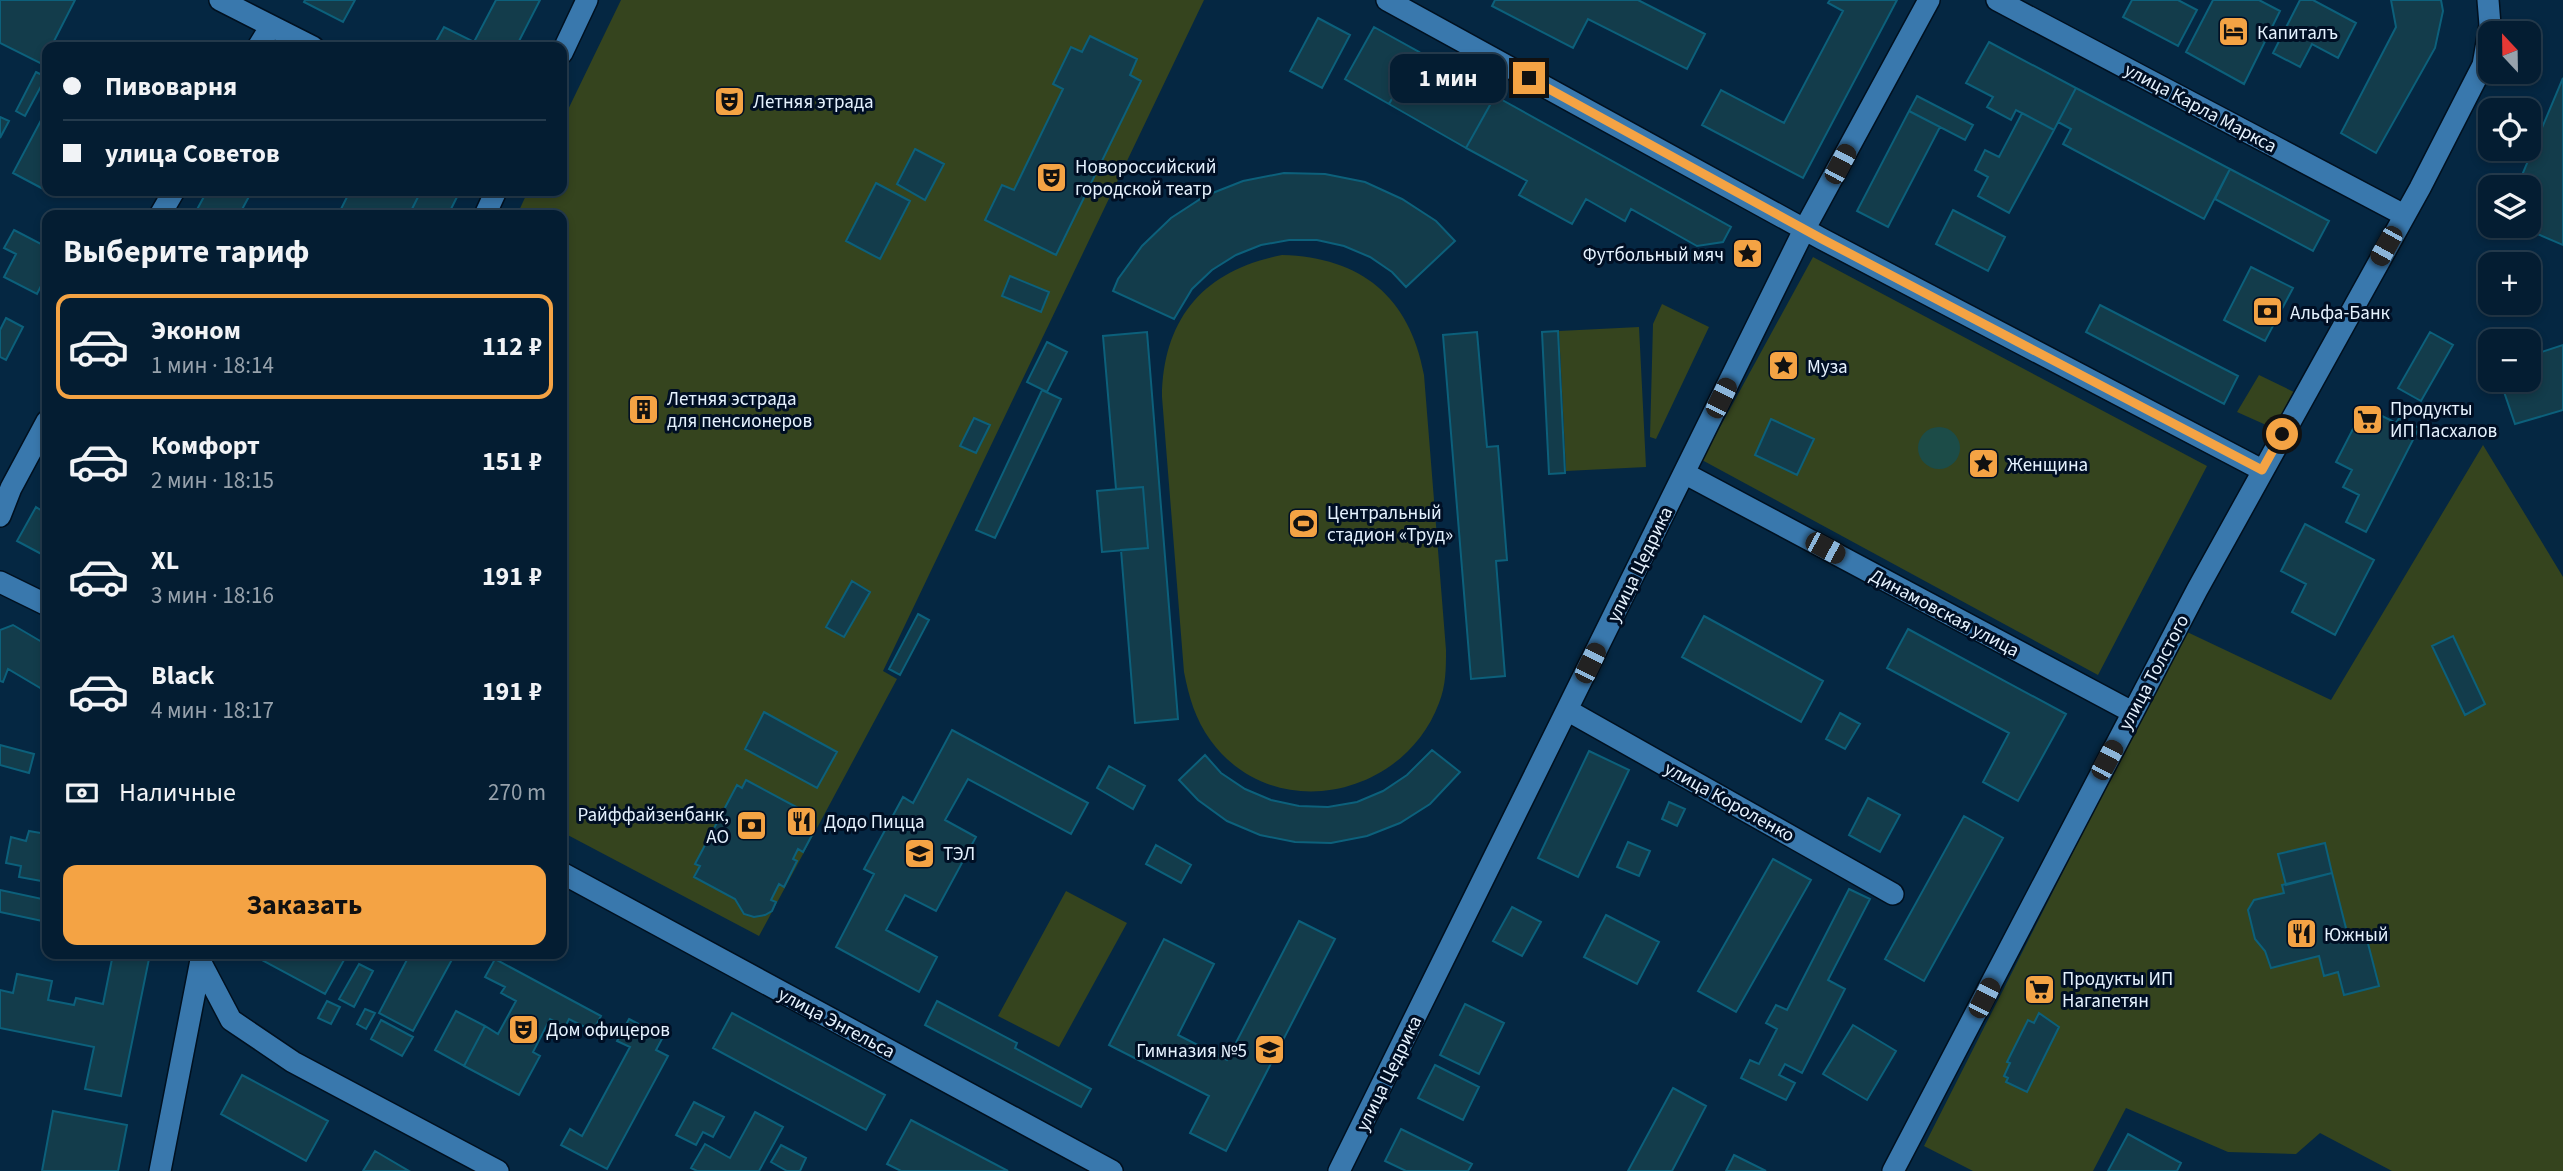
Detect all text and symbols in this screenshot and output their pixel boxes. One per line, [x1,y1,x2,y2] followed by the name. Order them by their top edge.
[2217,15,2251,49] hotel icon: Капиталъ
[2257,20,2338,47] place label: Капиталъ
[2478,21,2541,84] north arrow
[2478,21,2541,392] map controls
[1389,54,1504,102] callout: 1 мин
[2119,57,2281,160] street label: улица Карла Маркса
[1419,62,1477,95] text: 1 мин
[1513,62,1545,94] route end
[105,68,237,105] text: Пивоварня
[713,84,747,118] theatre icon: Летняя этрада
[753,89,874,116] place label: Летняя этрада
[2478,98,2541,161] button: locate
[105,135,280,172] text: улица Советов
[1821,141,1860,187] car
[1075,154,1216,203] place label: Новороссийский городской театр
[1035,160,1069,194] theatre icon: Новороссийский городской театр
[2478,175,2541,238] button: layers
[2367,223,2406,269] car
[63,229,310,275] text: Выберите тариф
[1730,237,1764,271] place icon: Футбольный мяч
[1583,242,1724,269] place label: Футбольный мяч
[2478,252,2541,315] button: +
[2250,295,2284,329] bank icon: Альфа-Банк
[2290,300,2391,327] place label: Альфа-Банк
[151,312,241,349] text: Эконом
[67,315,130,378] icon: car
[482,328,542,365] text: 112 ₽
[2478,329,2541,392] button: −
[151,349,274,382] text: 1 мин · 18:14
[1767,349,1801,383] place icon: Муза
[1807,354,1848,381] place label: Муза
[1703,375,1740,421] car
[667,386,812,435] place label: Летняя эстрада для пенсионеров
[627,392,661,426] building icon: Летняя эстрада для пенсионеров
[2390,396,2497,445] place label: Продукты ИП Пасхалов
[2350,402,2384,436] supermarket icon: Продукты ИП Пасхалов
[2266,418,2298,450] route start
[151,427,260,464] text: Комфорт
[67,430,130,493] icon: car
[482,443,542,480] text: 151 ₽
[1967,447,2001,481] place icon: Женщина
[2007,452,2088,479] place label: Женщина
[151,464,274,497] text: 2 мин · 18:15
[1327,500,1453,549] place label: Центральный стадион «Труд»
[1601,502,1680,627] street label: улица Цедрика
[1287,506,1321,540] sports icon: Центральный стадион «Труд»
[1802,529,1849,567] car
[151,542,179,579] text: XL
[67,545,130,608] icon: car
[482,558,542,595] text: 191 ₽
[1865,562,2024,664] street label: Динамовская улица
[151,579,274,612] text: 3 мин · 18:16
[2112,610,2196,735] street label: улица Толстого
[1572,640,1609,686] car
[151,657,214,694] text: Black
[67,660,130,723] icon: car
[482,673,542,710] text: 191 ₽
[151,694,274,727] text: 4 мин · 18:17
[2088,737,2127,783] car
[1659,755,1799,849] street label: улица Короленко
[63,774,101,812] icon: cash
[119,774,236,811] text: Наличные
[488,776,546,809] text: 270 m
[578,802,729,851] place label: Райффайзенбанк, АО
[784,804,818,838] restaurant icon: Додо Пицца
[735,808,769,842] bank icon: Райффайзенбанк, АО
[824,809,925,836] place label: Додо Пицца
[903,836,937,870] school or university icon: ТЭЛ
[943,841,975,868] place label: ТЭЛ
[63,865,546,945] button: Заказать
[2284,917,2318,951] restaurant icon: Южный
[2324,922,2388,949] place label: Южный
[2062,966,2173,1015] place label: Продукты ИП Нагапетян
[2022,972,2056,1006] supermarket icon: Продукты ИП Нагапетян
[1966,975,2003,1021] car
[773,981,900,1066] street label: улица Энгельса
[1350,1011,1429,1136] street label: улица Цедрика
[506,1012,540,1046] theatre icon: Дом офицеров
[546,1017,670,1044] place label: Дом офицеров
[1253,1033,1287,1067] school or university icon: Гимназия №5
[1136,1038,1247,1065] place label: Гимназия №5

